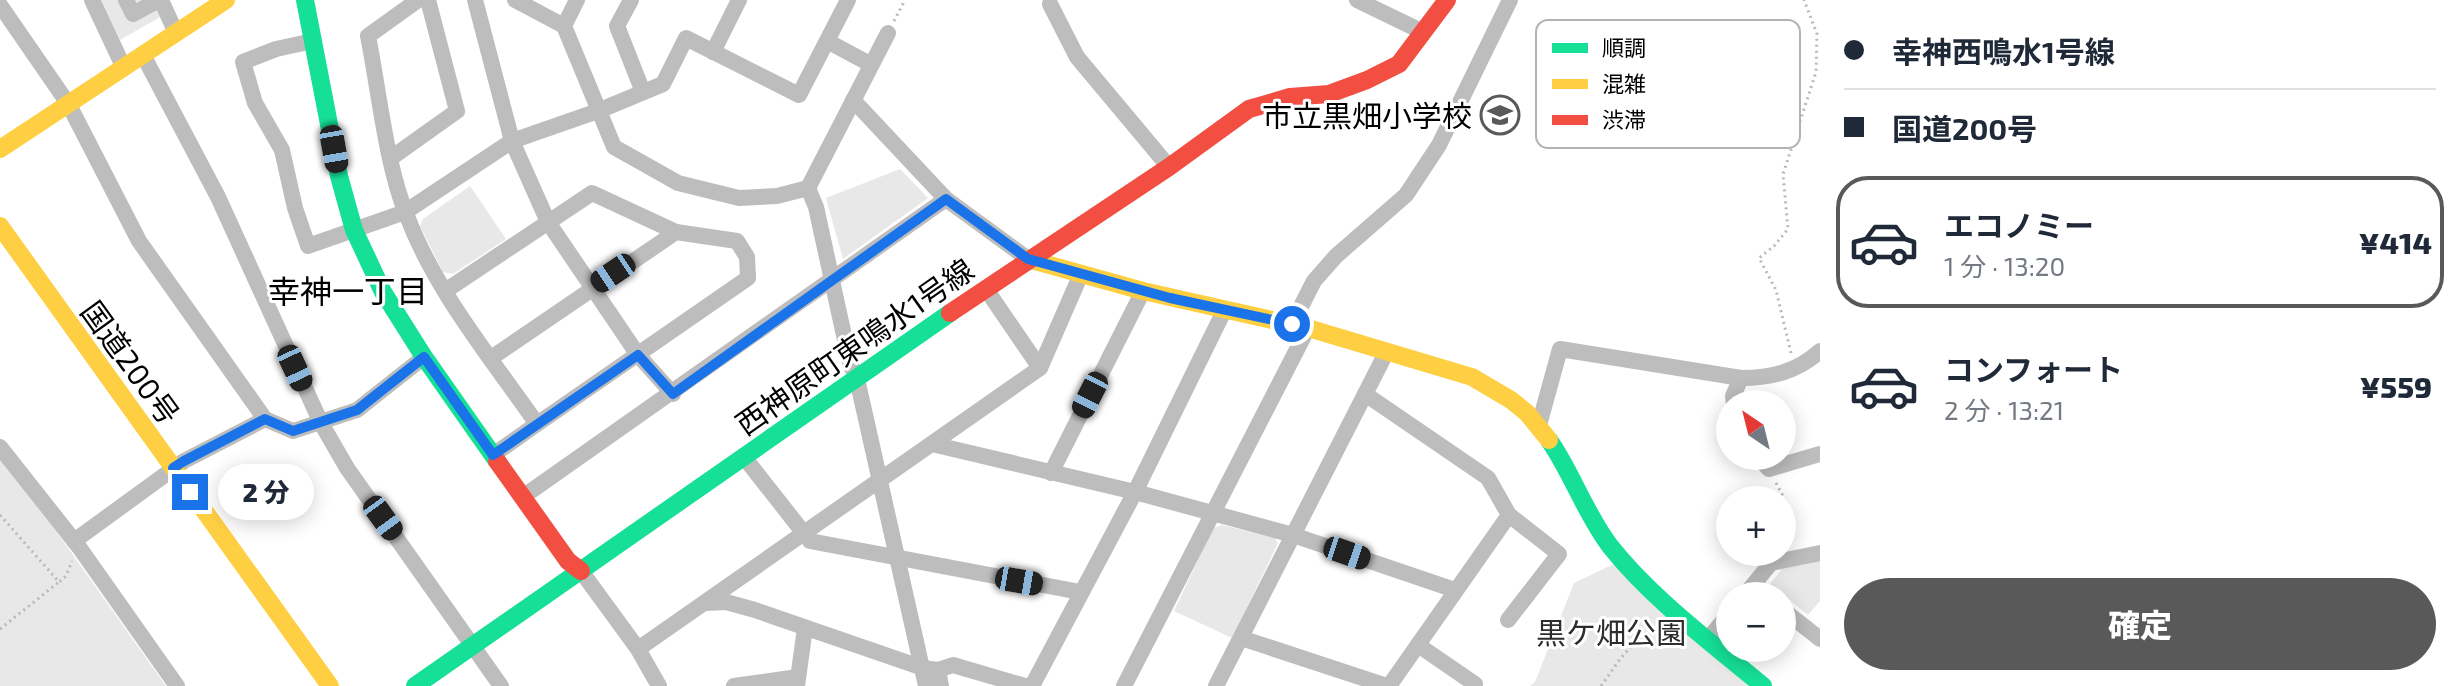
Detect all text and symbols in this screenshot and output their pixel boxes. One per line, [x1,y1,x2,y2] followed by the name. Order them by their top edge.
[1536,20,1800,148] legend
[1892,33,2115,69] text: 幸神西鳴水1号線
[1602,34,1646,60] text: 順調
[1602,70,1646,96] text: 混雑
[1479,94,1521,136] school or university icon: 市立黒畑小学校
[1262,97,1472,133] place label: 市立黒畑小学校
[1602,106,1646,132] text: 渋滞
[1892,110,2037,146] text: 国道200号
[318,123,350,175] car
[1848,206,1920,278] icon: car
[1944,207,2094,243] text: エコノミー
[2359,224,2432,260] text: ¥414
[586,250,640,296] car
[728,250,980,442] street label: 西神原町東鳴水1号線
[1944,250,2065,281] text: 1 分 · 13:20
[268,271,428,309] district label: 幸神一丁目
[74,294,188,430] street label: 国道200号
[1274,306,1310,342] route start
[274,341,316,395] car
[1848,350,1920,422] icon: car
[1944,351,2123,387] text: コンフォート
[1068,368,1112,422] car
[2360,368,2432,404] text: ¥559
[1716,390,1796,470] north arrow
[1716,390,1796,662] map controls
[1944,394,2064,425] text: 2 分 · 13:21
[218,464,314,520] callout: 2 分
[172,474,208,510] route end
[243,476,289,507] text: 2 分
[1716,486,1796,566] button: +
[359,492,407,544] car
[1320,534,1374,572] car
[993,565,1045,597] car
[1844,578,2436,670] button: 確定
[1716,582,1796,662] button: −
[1536,614,1686,650] park label: 黒ケ畑公園

